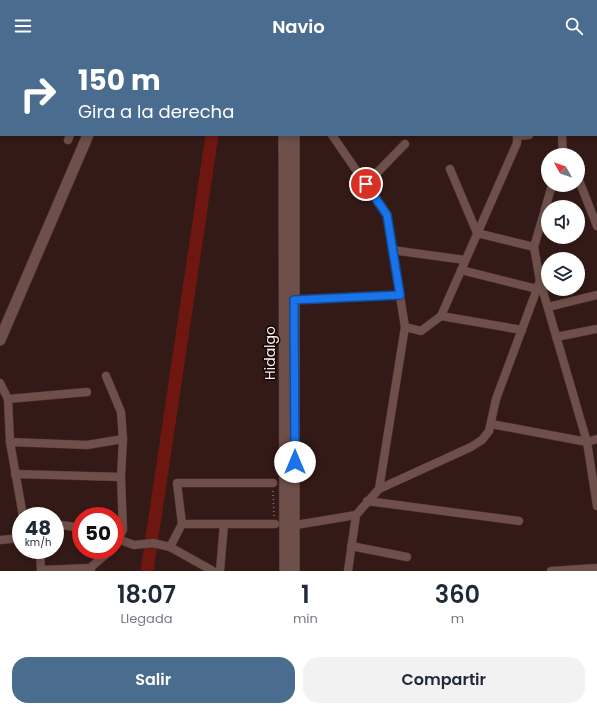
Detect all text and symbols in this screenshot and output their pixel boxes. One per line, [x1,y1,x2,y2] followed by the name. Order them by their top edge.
[272,14,325,39] text: Navio
[12,15,34,37] icon: menu
[563,15,585,37] icon: search
[78,61,161,100] text: 150 m
[12,68,64,120] icon: right
[78,99,234,124] text: Gira a la derecha
[541,148,585,192] north arrow
[541,148,585,296] map controls
[349,167,383,201] pin
[355,173,377,195] icon: arrive
[541,200,585,244] button: sound
[541,252,585,296] button: layers
[260,326,280,380] street label: Hidalgo
[274,441,316,483] position arrow
[72,507,124,559] speed limit sign: 50
[25,514,51,542] text: 48
[25,535,51,550] text: km/h
[117,578,176,611] text: 18:07
[301,578,310,611] text: 1
[435,578,480,611] text: 360
[120,609,172,628] text: Llegada
[293,609,318,628] text: min
[451,609,464,628] text: m
[12,657,295,703] button: Salir
[303,657,585,703] button: Compartir

